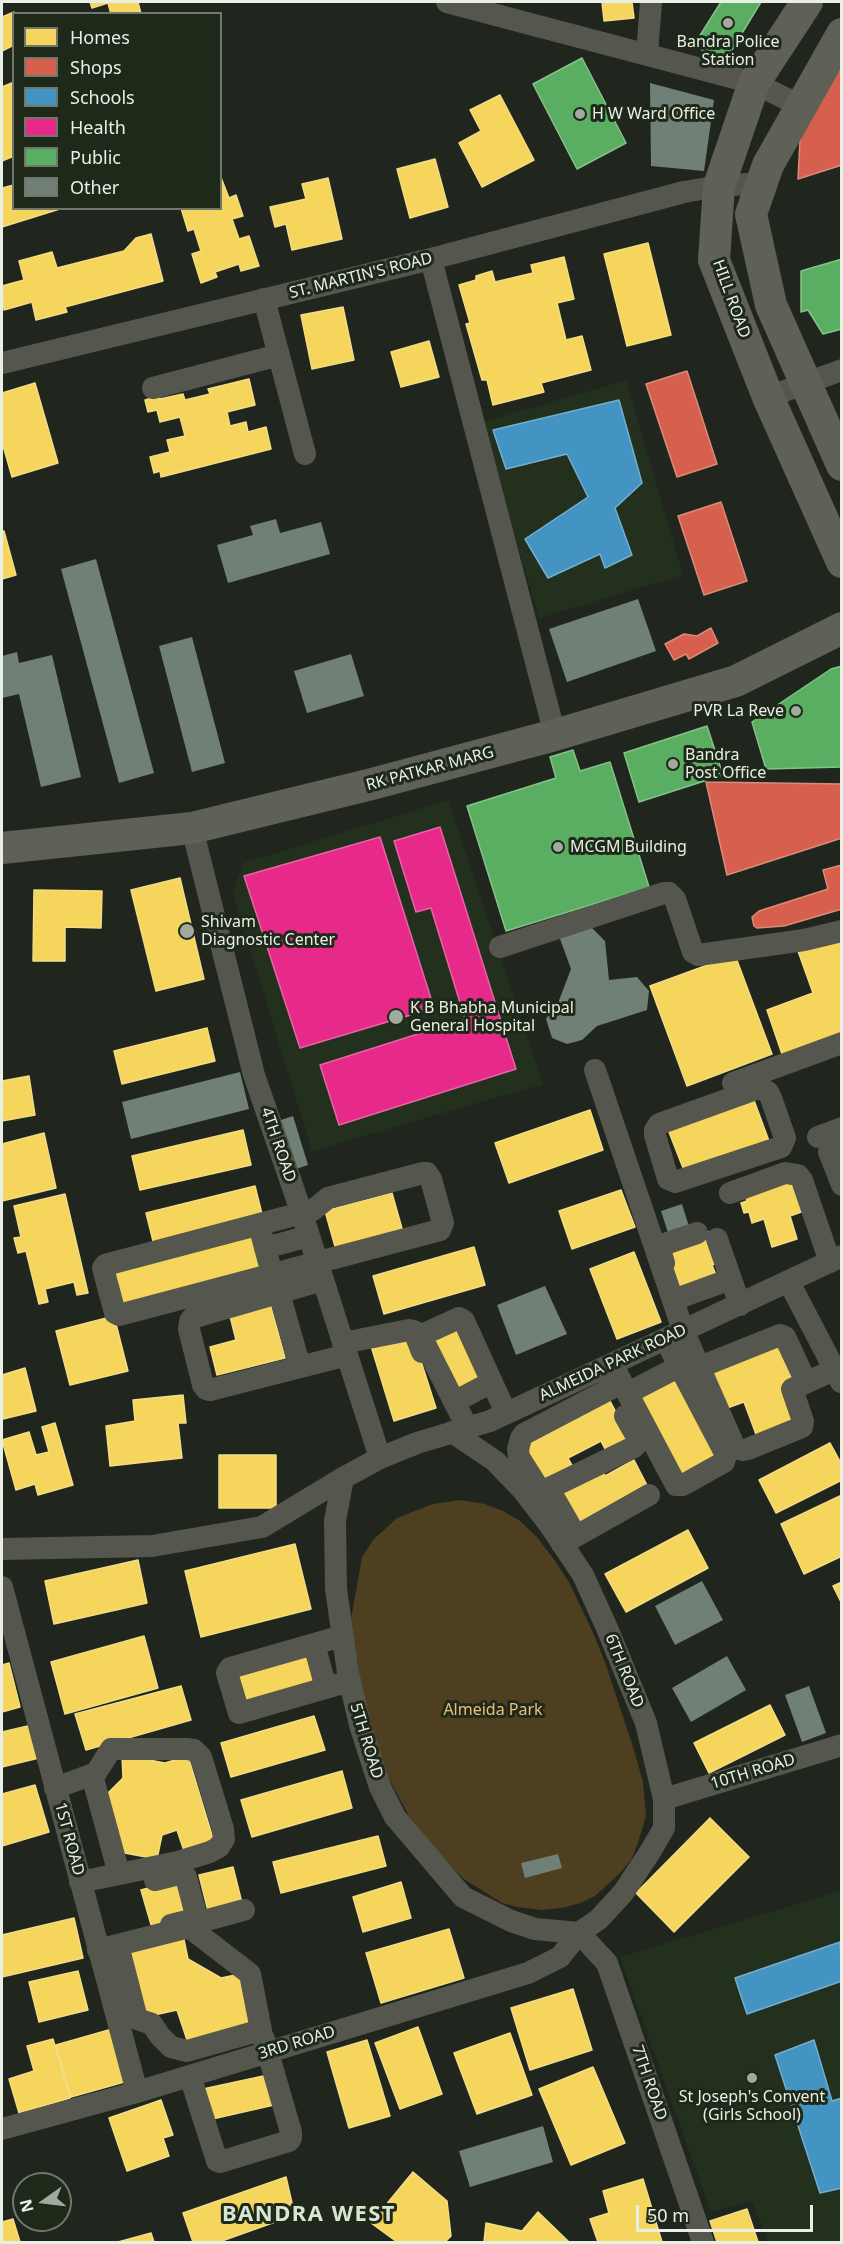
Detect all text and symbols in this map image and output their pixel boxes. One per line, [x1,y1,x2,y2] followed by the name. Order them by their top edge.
[12,12,222,210] legend
[721,16,735,30] marker: Bandra Police Station
[70,25,130,49] text: Homes
[677,32,779,70] place label: Bandra Police Station
[70,55,122,79] text: Shops
[70,85,135,109] text: Schools
[592,104,715,124] place label: H W Ward Office
[573,107,587,121] marker: H W Ward Office
[70,115,126,139] text: Health
[70,145,121,169] text: Public
[70,175,119,199] text: Other
[287,249,435,303] street label: ST. MARTIN'S ROAD
[708,257,754,341] street label: HILL ROAD
[693,701,784,721] place label: PVR La Reve
[789,704,803,718] marker: PVR La Reve
[364,743,496,795] street label: RK PATKAR MARG
[685,745,766,783] place label: Bandra Post Office
[666,757,680,771] marker: Bandra Post Office
[570,837,687,857] place label: MCGM Building
[551,840,565,854] marker: MCGM Building
[201,912,335,950] place label: Shivam Diagnostic Center
[178,922,196,940] marker: Shivam Diagnostic Center
[410,998,574,1036] place label: K B Bhabha Municipal General Hospital
[387,1008,405,1026] marker: K B Bhabha Municipal General Hospital
[256,1105,300,1185] street label: 4TH ROAD
[536,1320,690,1406] street label: ALMEIDA PARK ROAD
[600,1631,648,1711] street label: 6TH ROAD
[443,1700,543,1720] park label: Almeida Park
[345,1701,387,1781] street label: 5TH ROAD
[708,1750,798,1794] street label: 10TH ROAD
[50,1800,88,1878] street label: 1ST ROAD
[256,2022,338,2064] street label: 3RD ROAD
[627,2043,671,2123] street label: 7TH ROAD
[745,2071,759,2085] marker: St Joseph's Convent (Girls School)
[679,2087,825,2125] place label: St Joseph's Convent (Girls School)
[12,2172,72,2232] north arrow
[639,2193,816,2231] scale bar
[14,2197,39,2215] text: N
[222,2202,396,2228] district label: BANDRA WEST
[647,2203,689,2227] text: 50 m

